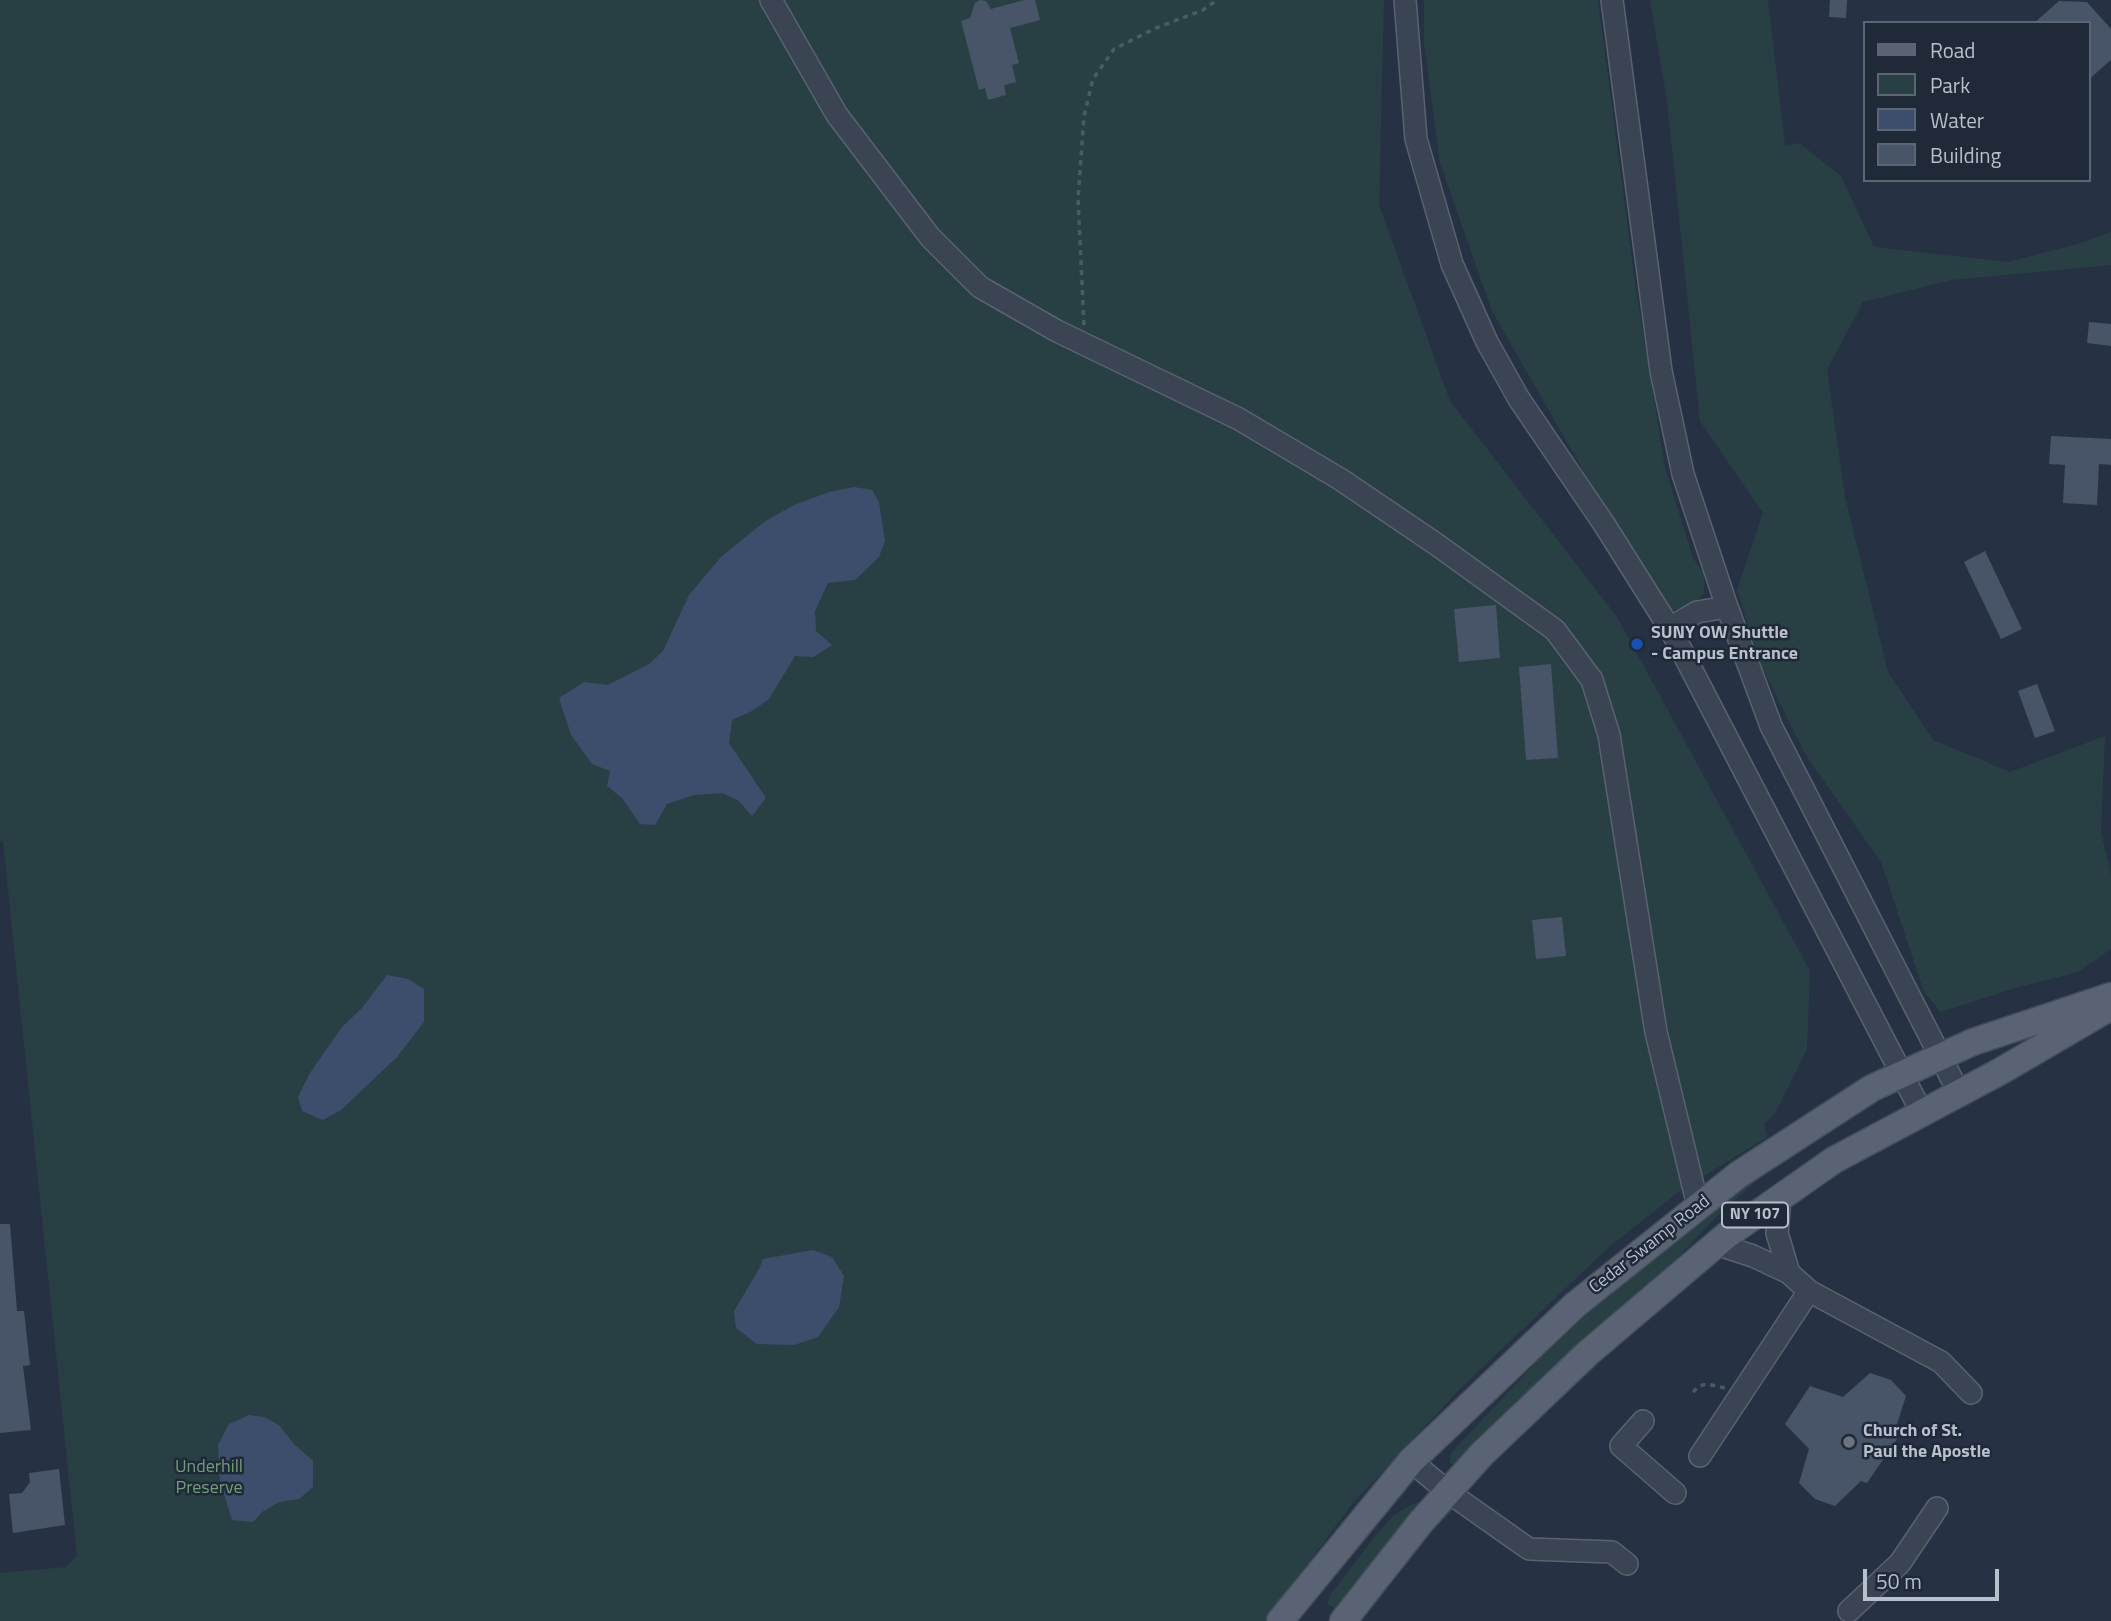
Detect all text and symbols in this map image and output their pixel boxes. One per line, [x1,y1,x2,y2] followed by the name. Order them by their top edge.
[1862,21,2090,182] legend
[1930,34,1975,66] text: Road
[1930,69,1970,101] text: Park
[1930,104,1984,136] text: Water
[1930,139,2001,171] text: Building
[1651,623,1798,666] place label: SUNY OW Shuttle - Campus Entrance
[1629,636,1645,652] marker: SUNY OW Shuttle - Campus Entrance
[1585,1191,1715,1299] street label: Cedar Swamp Road
[1722,1203,1788,1228] road number: NY 107
[1863,1421,1990,1464] place label: Church of St. Paul the Apostle
[1841,1434,1857,1450] marker: Church of St. Paul the Apostle
[175,1457,243,1500] park label: Underhill Preserve
[1866,1554,2002,1598] scale bar
[1876,1565,1922,1597] text: 50 m

